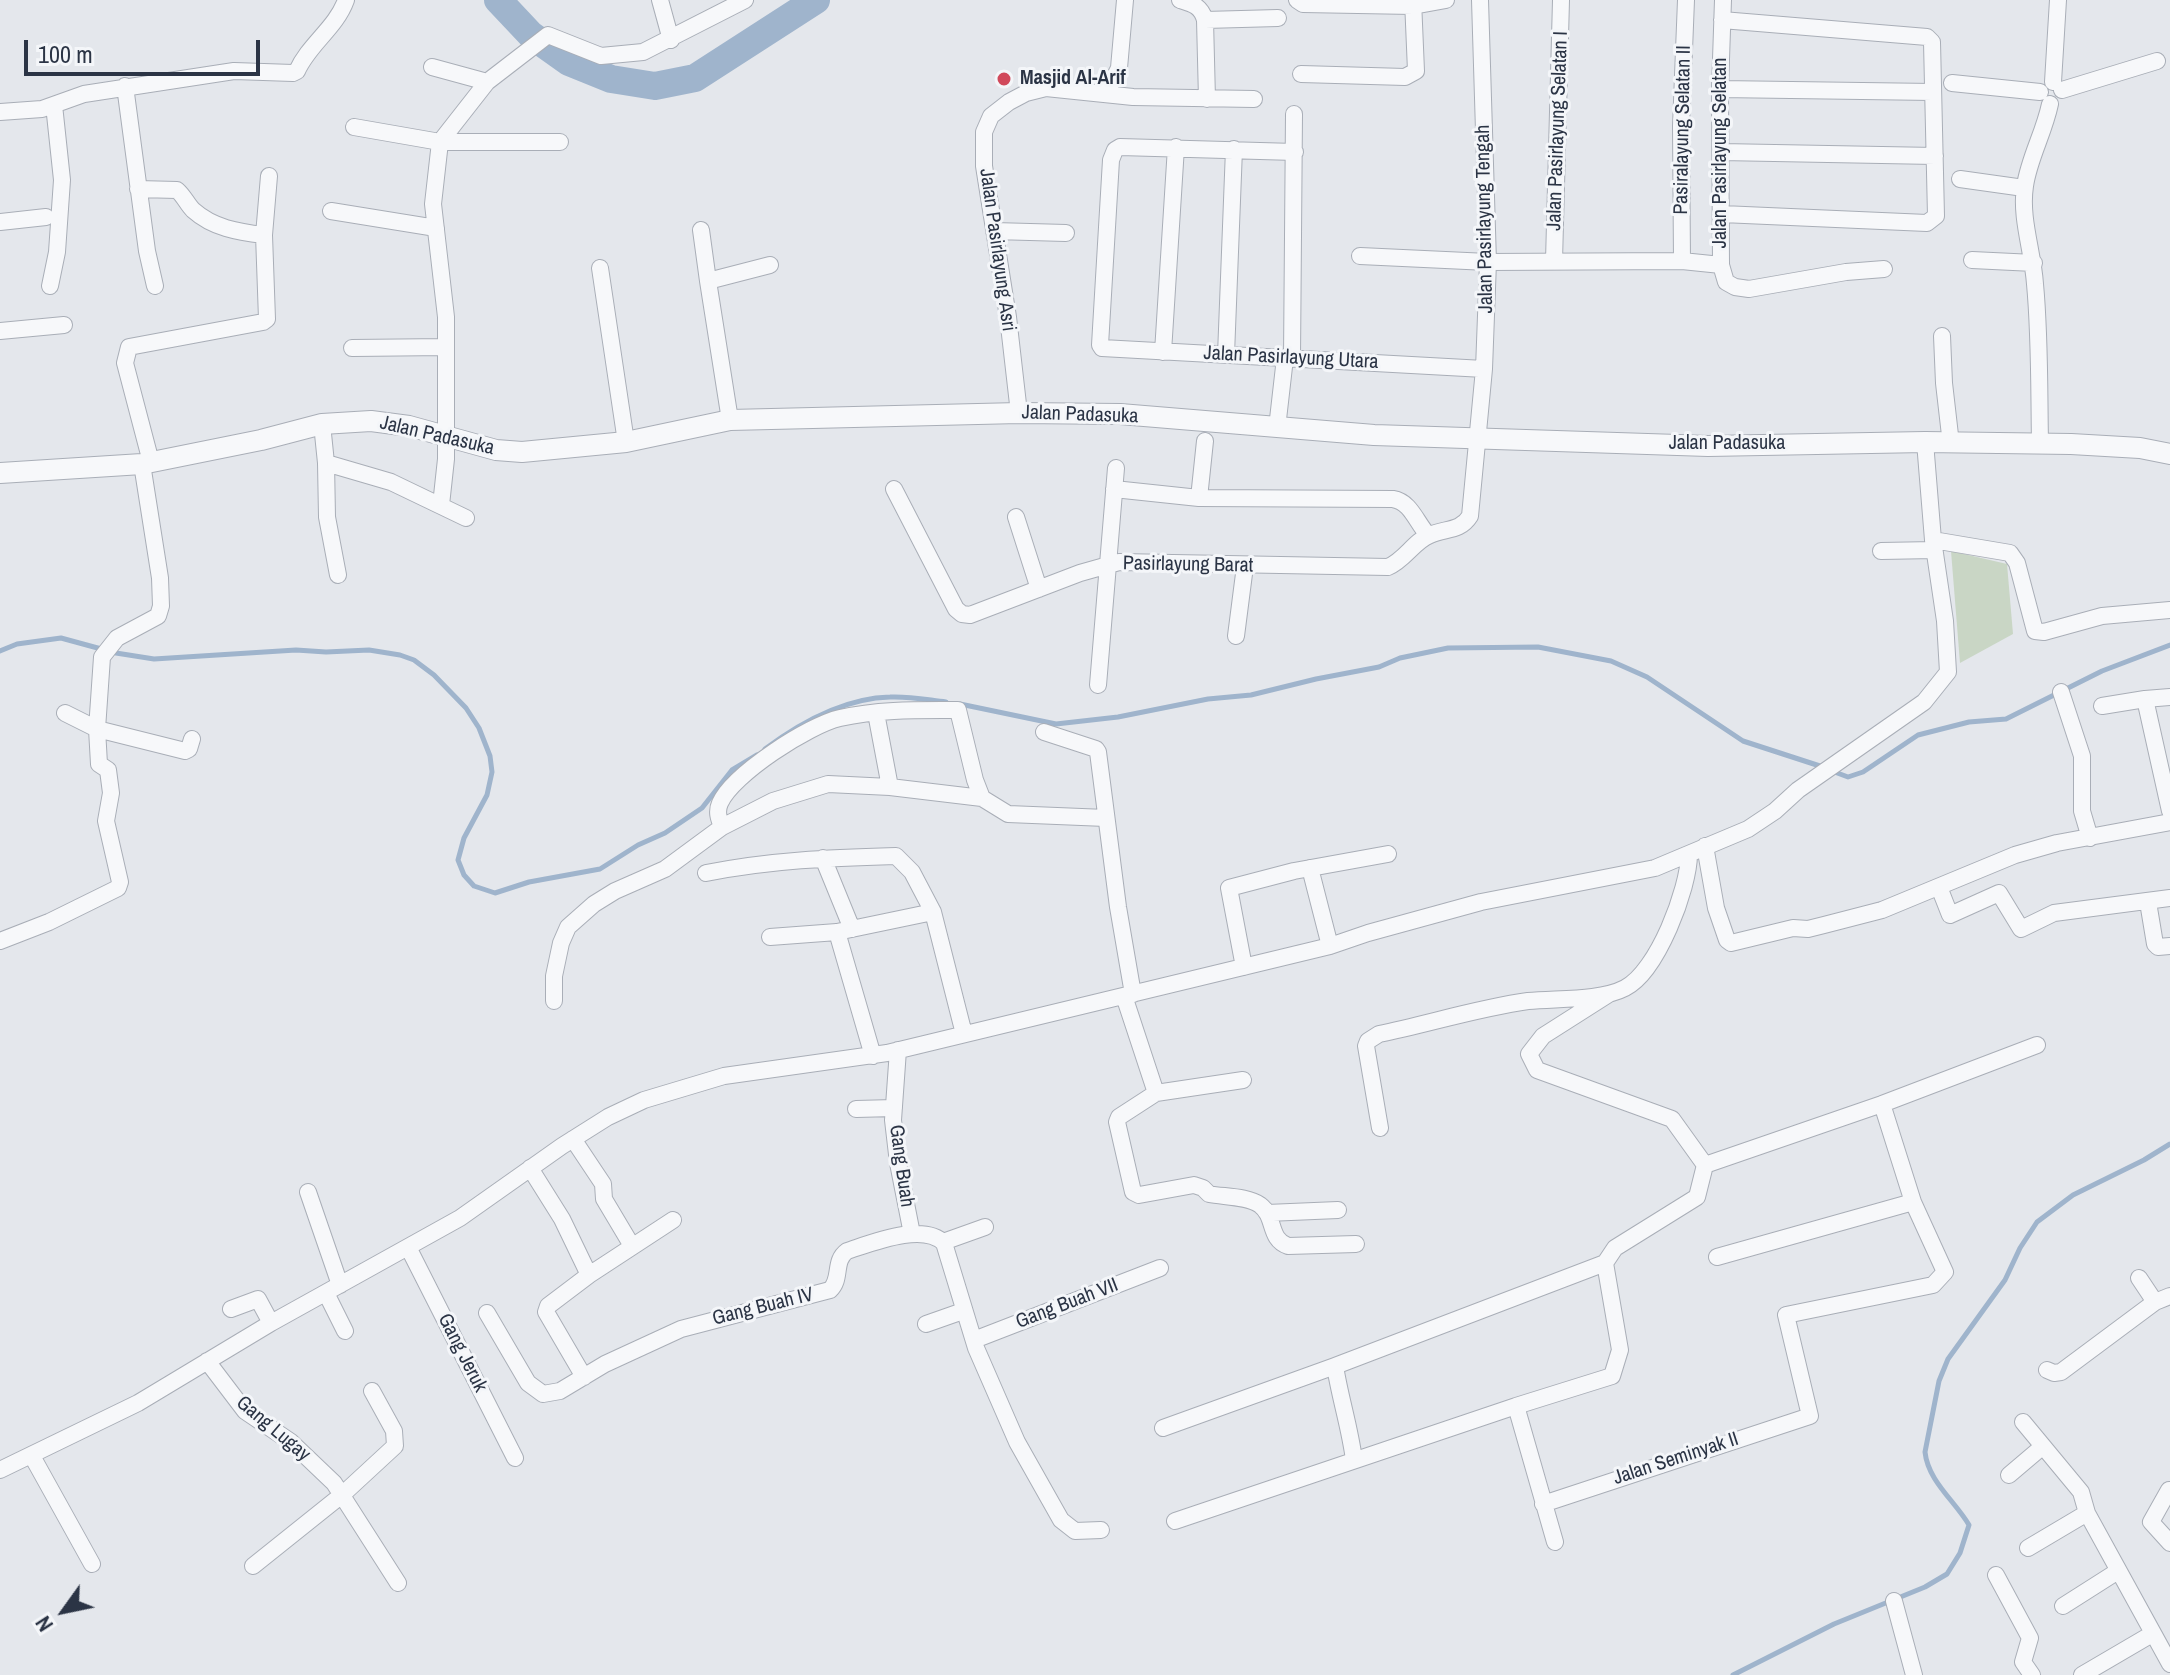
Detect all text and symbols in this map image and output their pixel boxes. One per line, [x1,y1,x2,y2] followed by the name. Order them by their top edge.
[28,24,264,74] scale bar
[1543,31,1573,231] street label: Jalan Pasirlayung Selatan I
[38,38,93,70] text: 100 m
[1670,45,1696,215] street label: Pasiralayung Selatan II
[1709,58,1733,248] street label: Jalan Pasirlayung Selatan
[1020,67,1126,91] place label: Masjid Al-Arif
[995,70,1013,88] marker: Masjid Al-Arif
[1471,124,1499,314] street label: Jalan Pasirlayung Tengah
[974,167,1020,333] street label: Jalan Pasirlayung Asri
[1203,341,1379,375] street label: Jalan Pasirlayung Utara
[1021,401,1139,429] street label: Jalan Padasuka
[377,411,497,461] street label: Jalan Padasuka
[1669,432,1785,456] street label: Jalan Padasuka
[1123,552,1253,578] street label: Pasirlayung Barat
[883,1123,919,1209] street label: Gang Buah
[1012,1274,1122,1334] street label: Gang Buah VII
[710,1283,816,1331] street label: Gang Buah IV
[432,1310,492,1396] street label: Gang Jeruk
[231,1391,315,1467] street label: Gang Lugay
[1610,1427,1742,1491] street label: Jalan Seminyak II
[24,1571,104,1651] north arrow
[28,1610,60,1638] text: N

